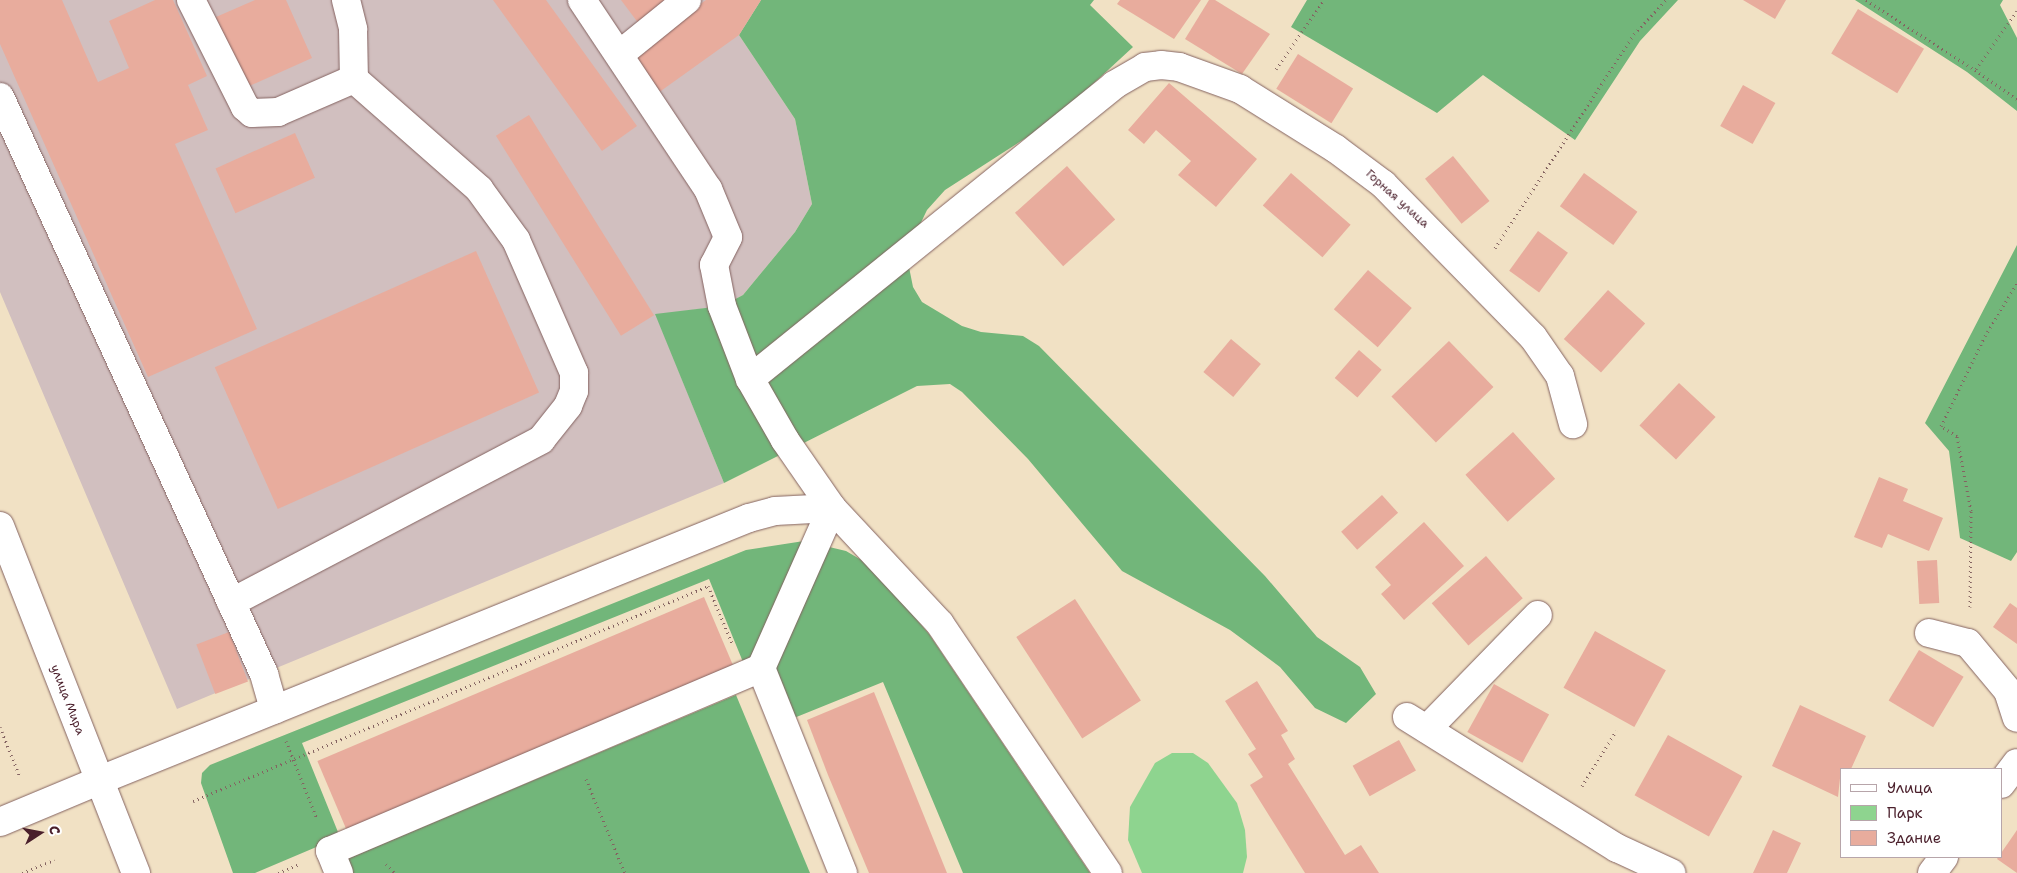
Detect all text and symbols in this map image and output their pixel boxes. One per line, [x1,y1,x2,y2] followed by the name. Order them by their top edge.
[1362,167,1432,231] street label: Горная улица
[47,663,87,737] street label: улица Мира
[1840,768,2002,858] legend
[1887,778,1932,798] text: Улица
[1887,803,1923,823] text: Парк
[15,808,65,858] north arrow
[45,824,64,836] text: С
[1887,828,1941,848] text: Здание

